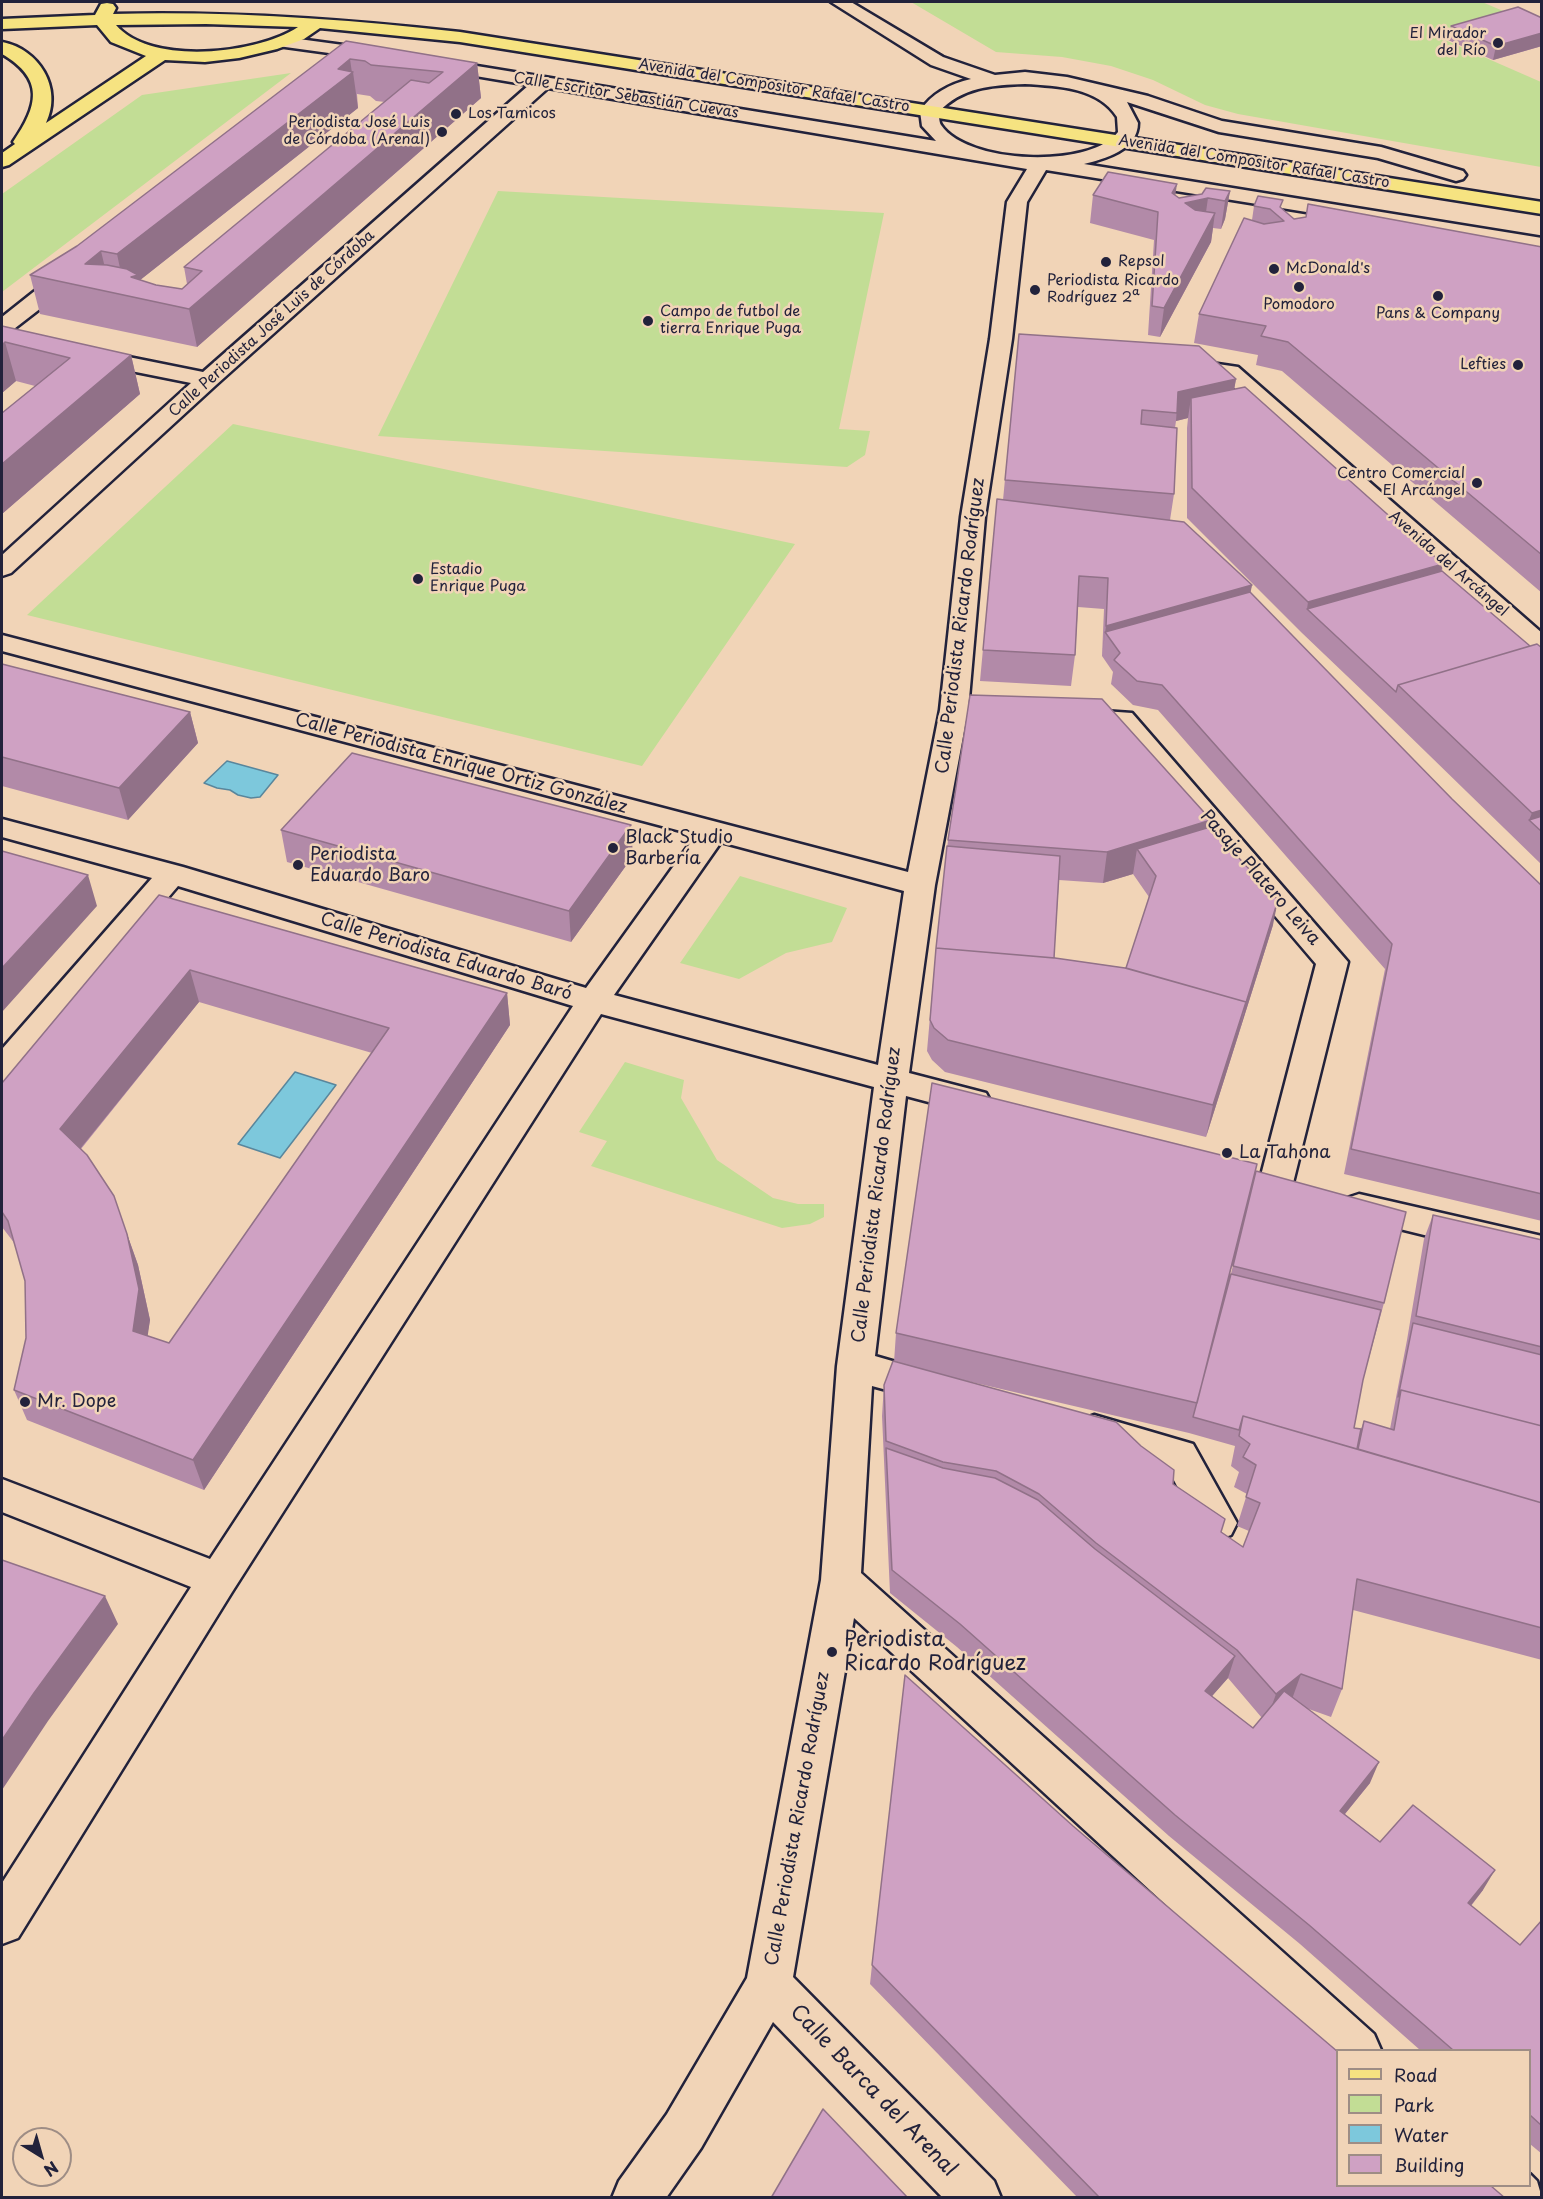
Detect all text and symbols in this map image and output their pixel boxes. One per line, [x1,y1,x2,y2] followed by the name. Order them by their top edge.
[1409,25,1486,60] place label: El Mirador del Río
[1491,36,1505,50] marker: El Mirador del Río
[637,56,911,116] street label: Avenida del Compositor Rafael Castro
[512,69,740,123] street label: Calle Escritor Sebastián Cuevas
[468,105,556,123] place label: Los Tamicos
[449,107,463,121] marker: Los Tamicos
[284,114,430,149] place label: Periodista José Luis de Córdoba (Arenal)
[435,125,449,139] marker: Periodista José Luis de Córdoba (Arenal)
[1117,132,1391,192] street label: Avenida del Compositor Rafael Castro
[165,227,379,421] street label: Calle Periodista José Luis de Córdoba
[1118,253,1165,271] place label: Repsol
[1099,255,1113,269] marker: Repsol
[1286,260,1370,278] place label: McDonald's
[1267,262,1281,276] marker: McDonald's
[1047,272,1179,307] place label: Periodista Ricardo Rodríguez 2ª
[1292,280,1306,294] marker: Pomodoro
[1028,283,1042,297] marker: Periodista Ricardo Rodríguez 2ª
[1431,289,1445,303] marker: Pans & Company
[1263,296,1335,314] place label: Pomodoro
[660,303,801,338] place label: Campo de futbol de tierra Enrique Puga
[1376,305,1500,323] place label: Pans & Company
[641,314,655,328] marker: Campo de futbol de tierra Enrique Puga
[1460,356,1506,374] place label: Lefties
[1511,358,1525,372] marker: Lefties
[1337,465,1465,500] place label: Centro Comercial El Arcángel
[1470,476,1484,490] marker: Centro Comercial El Arcángel
[932,477,990,775] street label: Calle Periodista Ricardo Rodríguez
[1385,507,1511,621] street label: Avenida del Arcángel
[430,561,526,596] place label: Estadio Enrique Puga
[411,572,425,586] marker: Estadio Enrique Puga
[293,709,629,819] street label: Calle Periodista Enrique Ortiz González
[1195,806,1325,950] street label: Pasaje Platero Leiva
[625,827,733,870] place label: Black Studio Barbería
[606,841,620,855] marker: Black Studio Barbería
[310,844,430,886] place label: Periodista Eduardo Baro
[291,858,305,872] marker: Periodista Eduardo Baro
[318,908,574,1006] street label: Calle Periodista Eduardo Baró
[848,1046,906,1344] street label: Calle Periodista Ricardo Rodríguez
[1239,1142,1330,1164] place label: La Tahona
[1220,1146,1234,1160] marker: La Tahona
[37,1391,116,1413] place label: Mr. Dope
[18,1395,32,1409] marker: Mr. Dope
[844,1627,1026,1677] place label: Periodista Ricardo Rodríguez
[825,1645,839,1659] marker: Periodista Ricardo Rodríguez
[762,1670,834,1968] street label: Calle Periodista Ricardo Rodríguez
[784,2000,962,2182] street label: Calle Barca del Arenal
[1336,2049,1531,2187] legend
[1394,2061,1438,2088] text: Road
[1394,2091,1434,2118] text: Park
[1394,2121,1448,2148] text: Water
[12,2127,72,2187] north arrow
[1394,2151,1464,2178] text: Building
[39,2156,64,2183] text: N

